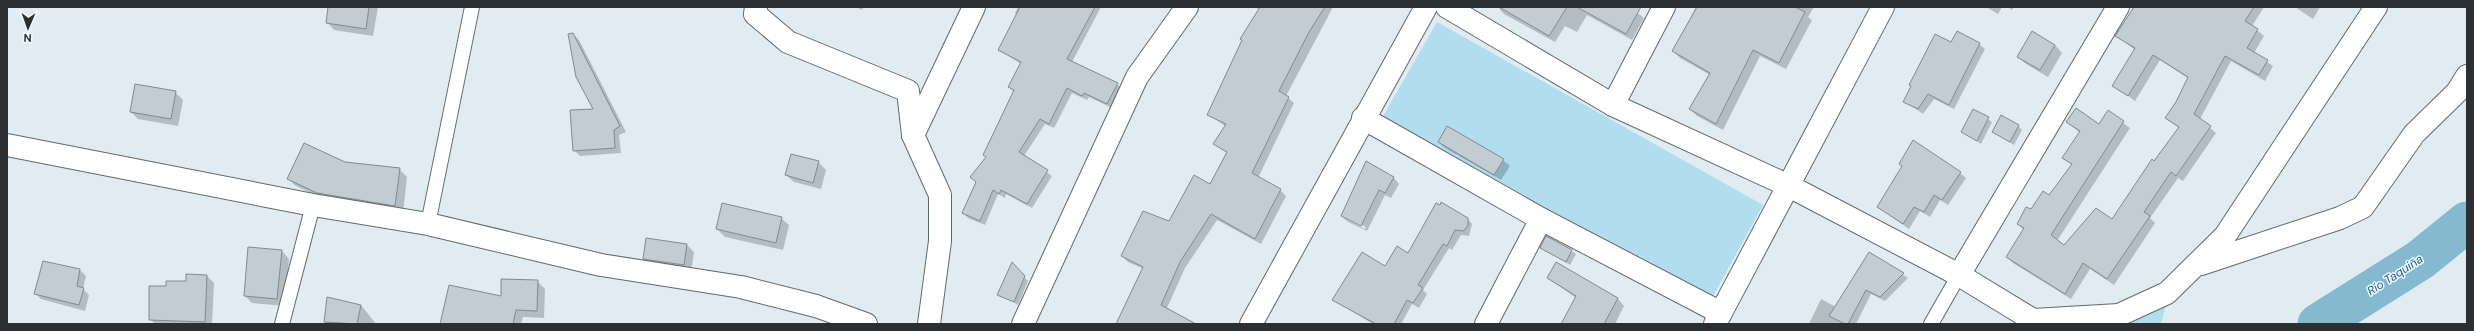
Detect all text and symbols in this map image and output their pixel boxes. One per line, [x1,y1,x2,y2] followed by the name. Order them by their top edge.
[8,8,48,48] north arrow
[23,31,32,45] text: N
[2364,251,2426,299] water label: Río Taquiña

